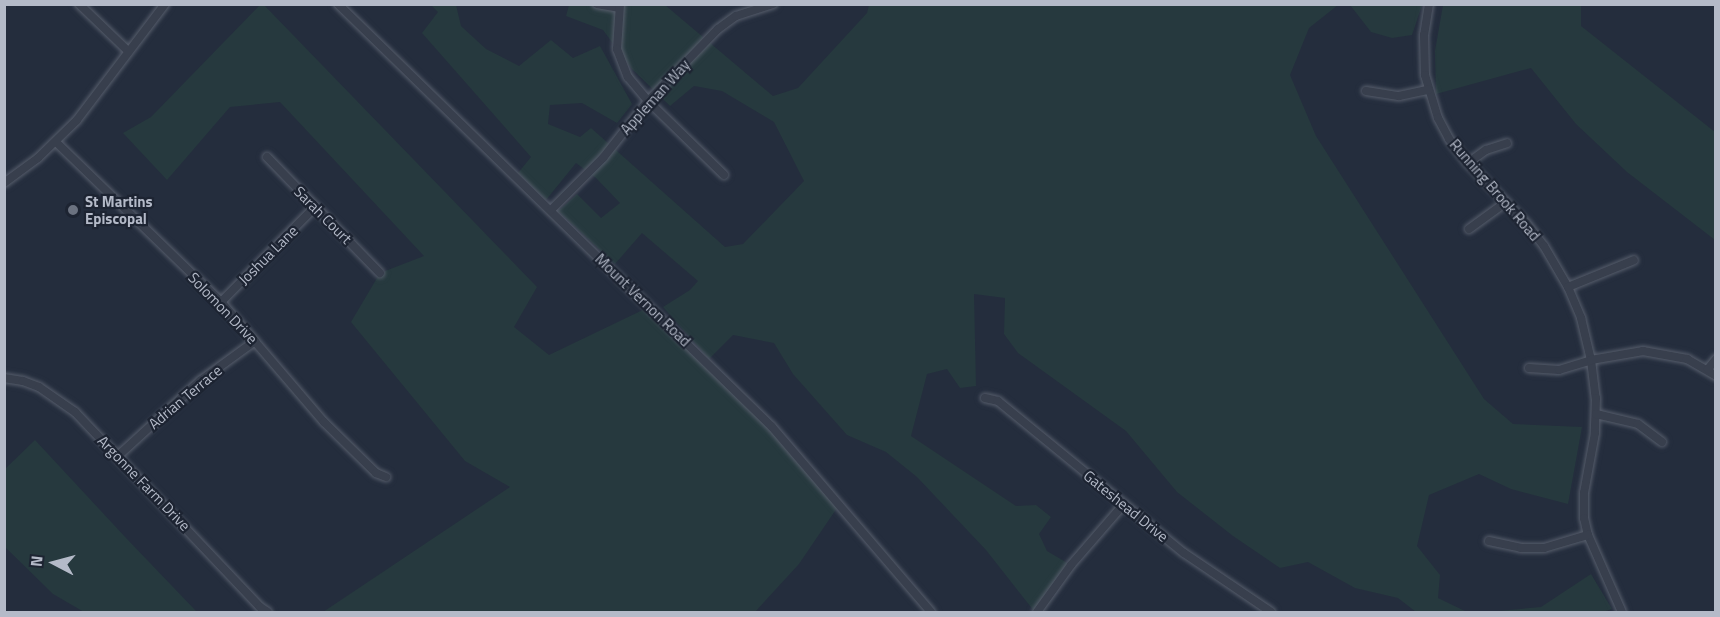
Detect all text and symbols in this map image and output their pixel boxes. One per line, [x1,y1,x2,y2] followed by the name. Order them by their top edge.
[617,56,693,138] street label: Appleman Way
[1446,136,1544,244] street label: Running Brook Road
[290,182,356,248] street label: Sarah Court
[85,192,153,227] place label: St Martins Episcopal
[66,203,80,217] marker: St Martins Episcopal
[235,222,301,288] street label: Joshua Lane
[591,250,695,350] street label: Mount Vernon Road
[185,269,261,347] street label: Solomon Drive
[145,361,225,433] street label: Adrian Terrace
[94,432,194,534] street label: Argonne Farm Drive
[1080,466,1172,546] street label: Gateshead Drive
[24,533,84,593] north arrow
[24,554,49,568] text: N

